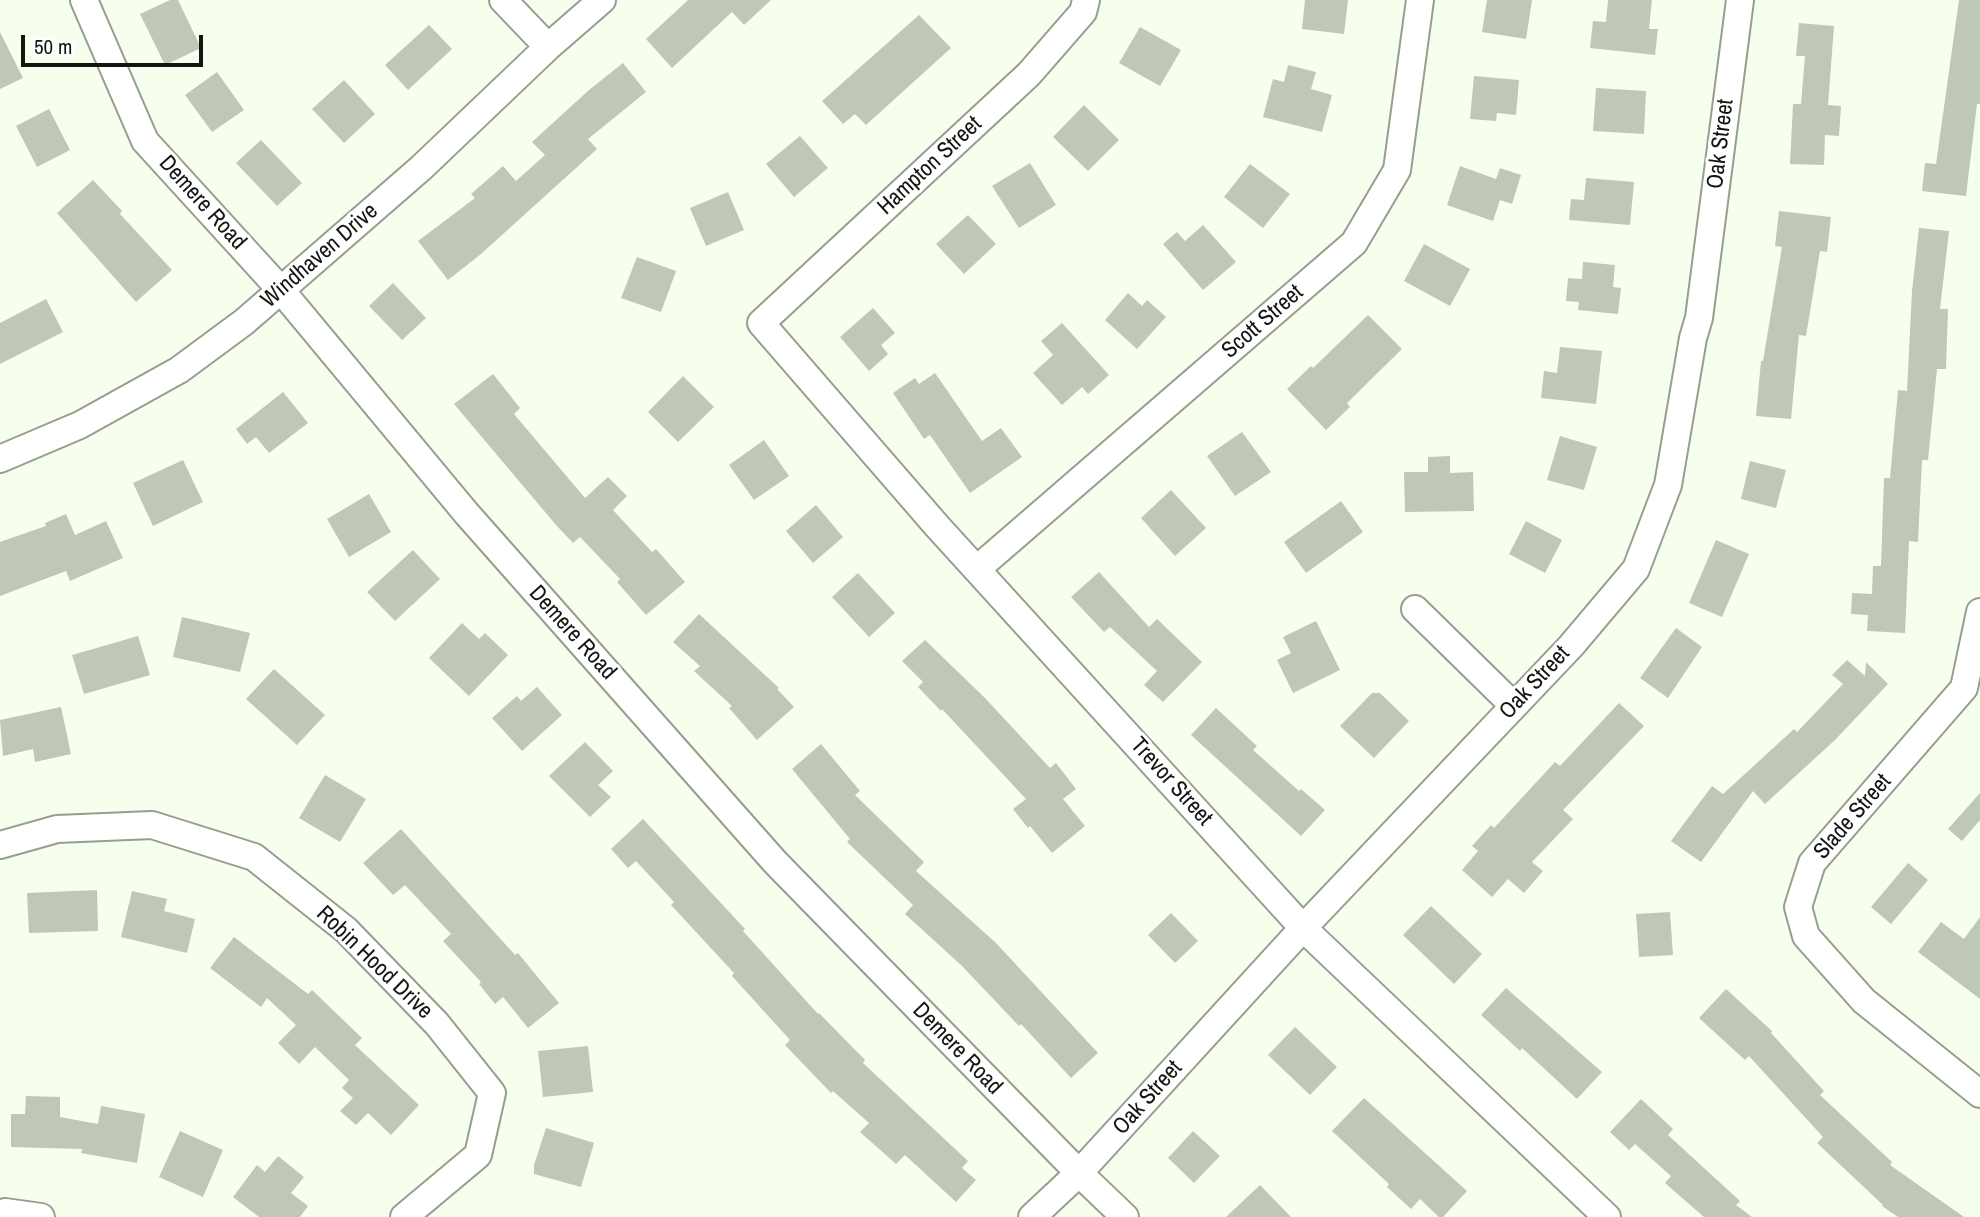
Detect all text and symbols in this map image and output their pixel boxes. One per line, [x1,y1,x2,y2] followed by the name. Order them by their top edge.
[24,21,206,65] scale bar
[34,32,72,61] text: 50 m
[1702,98,1740,190] street label: Oak Street
[872,111,988,221] street label: Hampton Street
[152,150,252,256] street label: Demere Road
[256,198,384,314] street label: Windhaven Drive
[1217,279,1309,365] street label: Scott Street
[522,580,622,686] street label: Demere Road
[1494,641,1576,725] street label: Oak Street
[1124,732,1218,832] street label: Trevor Street
[1809,769,1897,865] street label: Slade Street
[310,901,438,1025] street label: Robin Hood Drive
[906,997,1008,1101] street label: Demere Road
[1108,1055,1188,1141] street label: Oak Street

